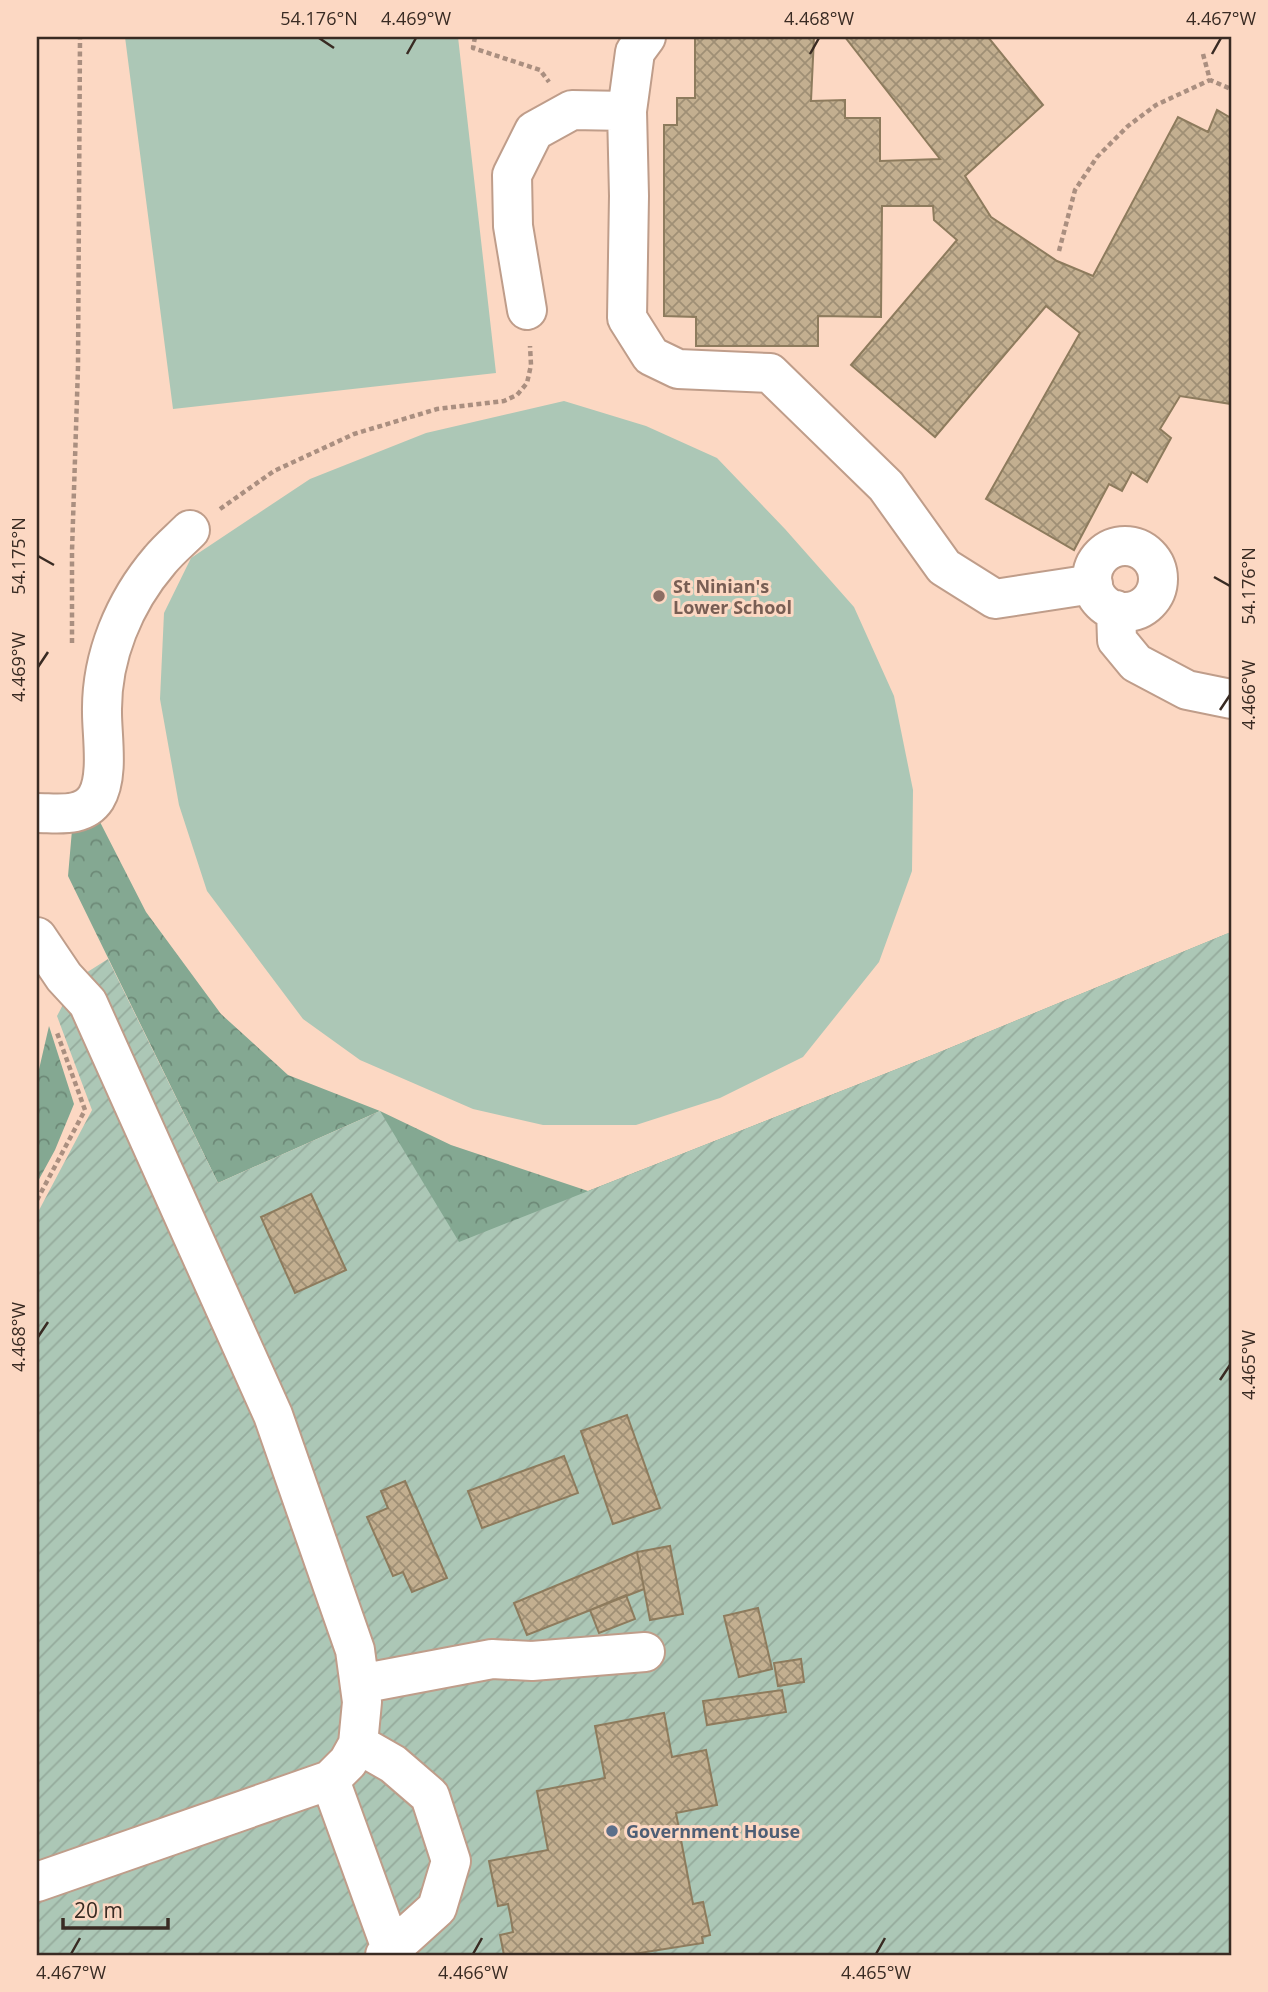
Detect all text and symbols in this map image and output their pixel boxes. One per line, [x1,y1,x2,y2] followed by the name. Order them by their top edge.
[280,6,358,30] text: 54.176°N
[381,6,451,30] text: 4.469°W
[784,6,854,30] text: 4.468°W
[1186,6,1256,30] text: 4.467°W
[6,517,30,595] text: 54.175°N
[1236,547,1260,625] text: 54.176°N
[673,574,792,619] place label: St Ninian's Lower School
[651,588,667,604] marker: St Ninian's Lower School
[6,632,30,702] text: 4.469°W
[1236,660,1260,730] text: 4.466°W
[6,1302,30,1372] text: 4.468°W
[1236,1330,1260,1400] text: 4.465°W
[626,1819,800,1843] place label: Government House
[604,1823,620,1839] marker: Government House
[63,1887,168,1931] scale bar
[74,1896,123,1924] text: 20 m
[36,1960,106,1984] text: 4.467°W
[438,1960,508,1984] text: 4.466°W
[841,1960,911,1984] text: 4.465°W

